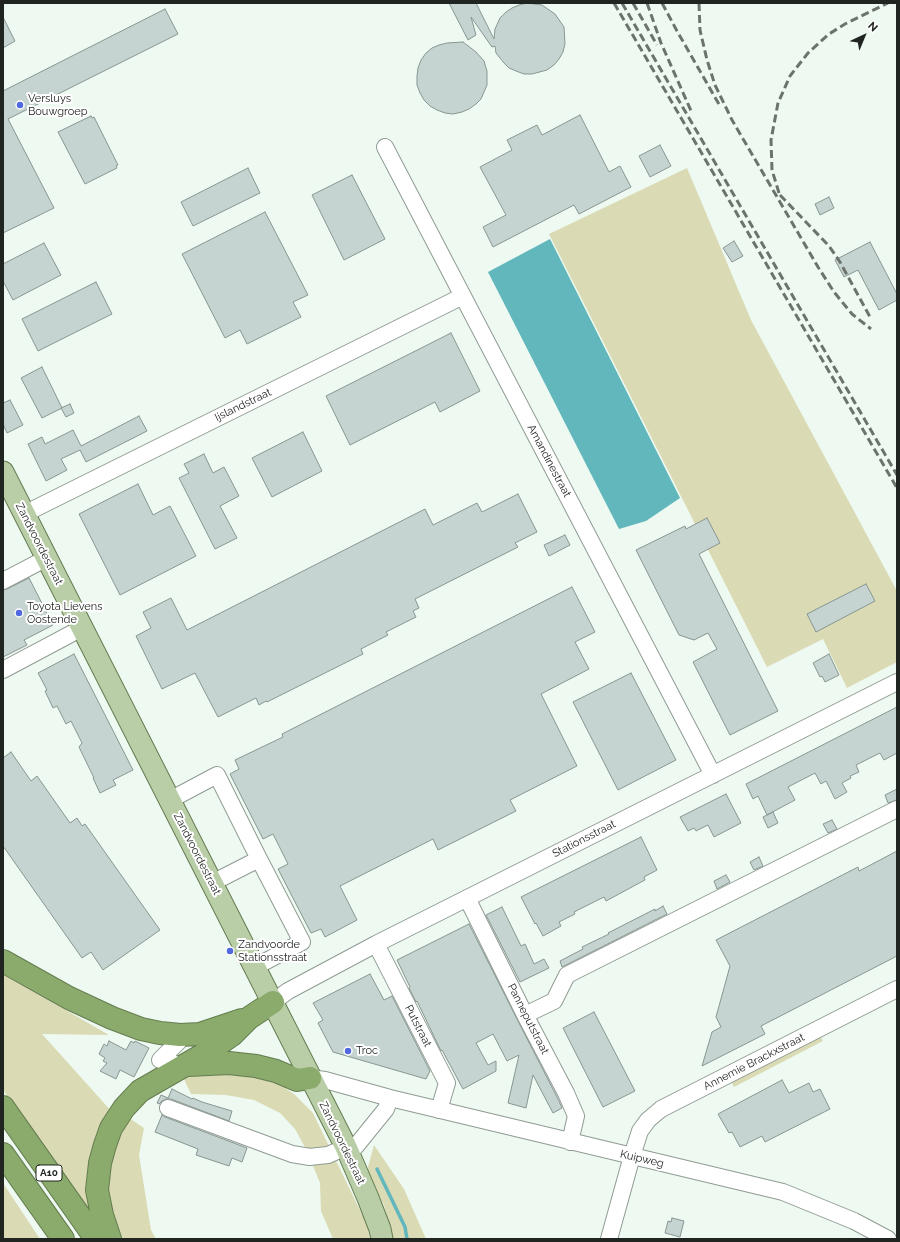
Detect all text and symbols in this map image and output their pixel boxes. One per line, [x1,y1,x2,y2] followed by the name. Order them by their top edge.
[844,16,884,56] north arrow
[865,19,880,35] text: N
[28,92,87,118] place label: Versluys Bouwgroep
[15,100,25,110] marker: Versluys Bouwgroep
[213,386,273,424] street label: Ijslandstraat
[524,422,574,500] street label: Amandinestraat
[13,501,65,587] street label: Zandvoordestraat
[27,600,102,626] place label: Toyota Lievens Oostende
[14,608,24,618] marker: Toyota Lievens Oostende
[171,811,223,897] street label: Zandvoordestraat
[550,817,618,861] street label: Stationsstraat
[238,938,307,964] place label: Zandvoorde Stationsstraat
[225,946,235,956] marker: Zandvoorde Stationsstraat
[505,981,551,1057] street label: Panneputstraat
[402,1003,434,1049] street label: Putstraat
[701,1031,807,1093] street label: Annemie Brackxstraat
[356,1044,378,1058] place label: Troc
[343,1046,353,1056] marker: Troc
[316,1099,368,1187] street label: Zandvoordestraat
[619,1148,665,1170] street label: Kuipweg
[36,1165,62,1181] road number: A10

